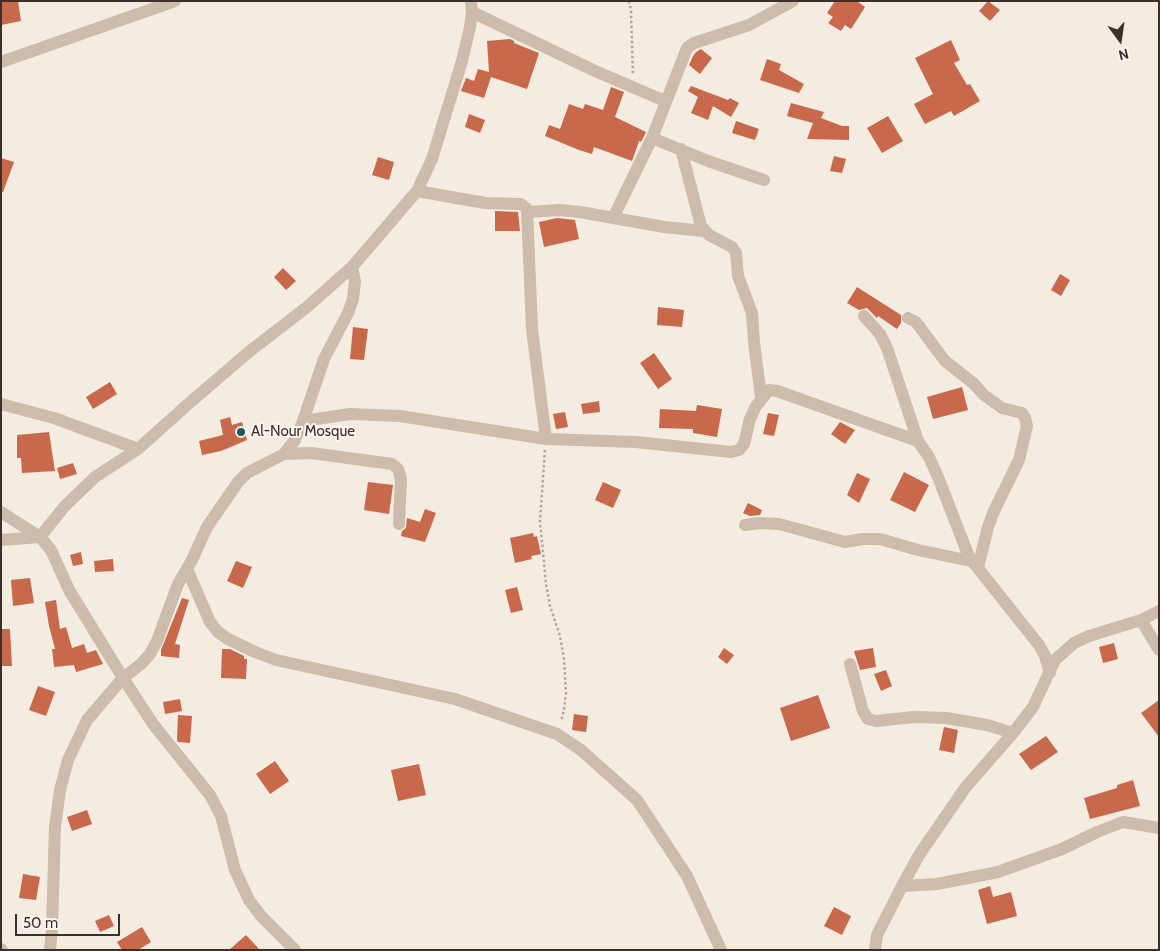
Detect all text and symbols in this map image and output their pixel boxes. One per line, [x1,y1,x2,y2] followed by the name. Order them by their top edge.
[1095,15,1145,65] north arrow
[1117,45,1131,64] text: N
[251,423,355,441] place label: Al-Nour Mosque
[235,426,247,438] marker: Al-Nour Mosque
[18,904,122,936] scale bar
[23,914,58,932] text: 50 m

